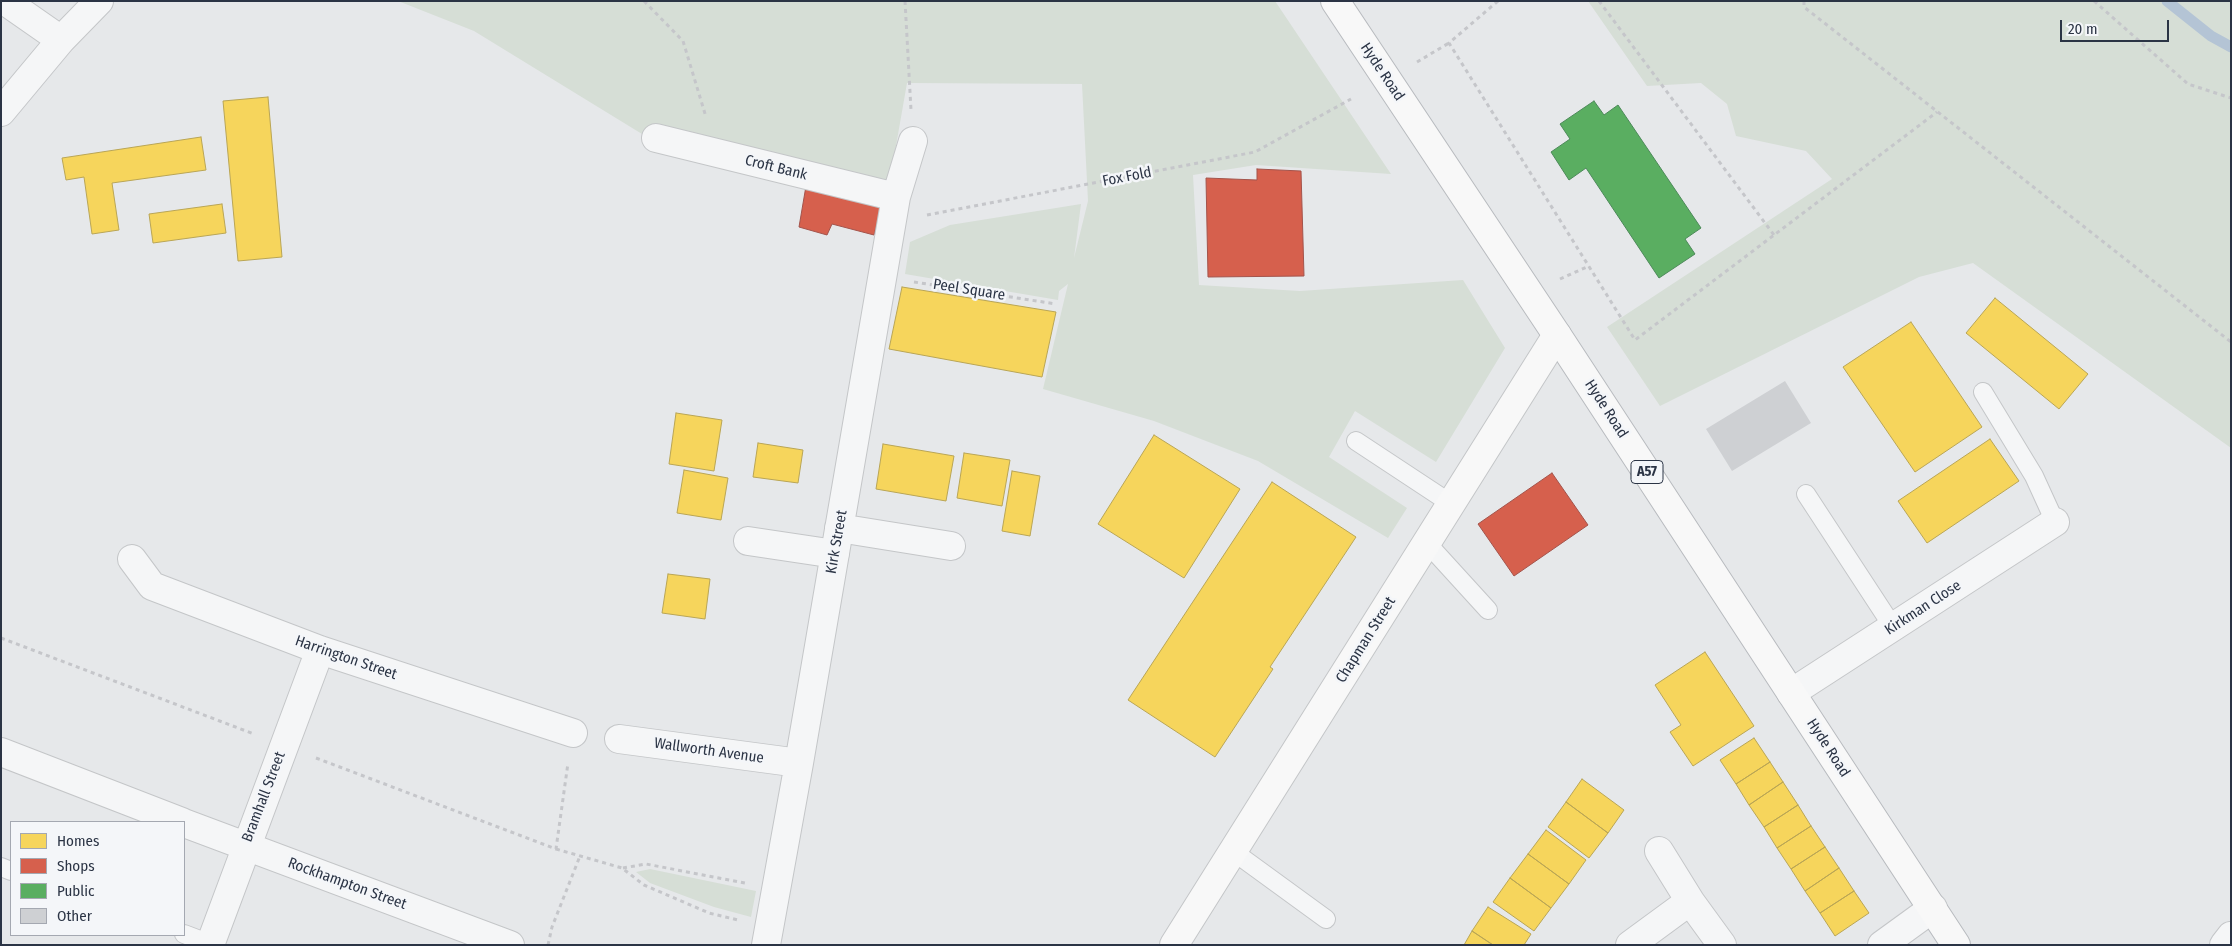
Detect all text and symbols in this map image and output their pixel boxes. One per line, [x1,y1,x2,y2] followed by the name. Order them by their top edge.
[2062,10,2171,42] scale bar
[2068,20,2098,38] text: 20 m
[1356,40,1408,104] street label: Hyde Road
[743,152,809,184] street label: Croft Bank
[1101,163,1153,191] street label: Fox Fold
[932,275,1006,305] street label: Peel Square
[1581,377,1631,441] street label: Hyde Road
[1631,461,1663,484] road number: A57
[823,509,851,575] street label: Kirk Street
[1881,577,1965,639] street label: Kirkman Close
[1332,594,1400,686] street label: Chapman Street
[293,632,399,684] street label: Harrington Street
[1803,716,1853,780] street label: Hyde Road
[653,734,765,768] street label: Wallworth Avenue
[239,749,289,845] street label: Bramhall Street
[10,821,185,936] legend
[57,832,99,850] text: Homes
[285,854,409,914] street label: Rockhampton Street
[57,857,95,875] text: Shops
[57,882,94,900] text: Public
[57,907,92,925] text: Other

